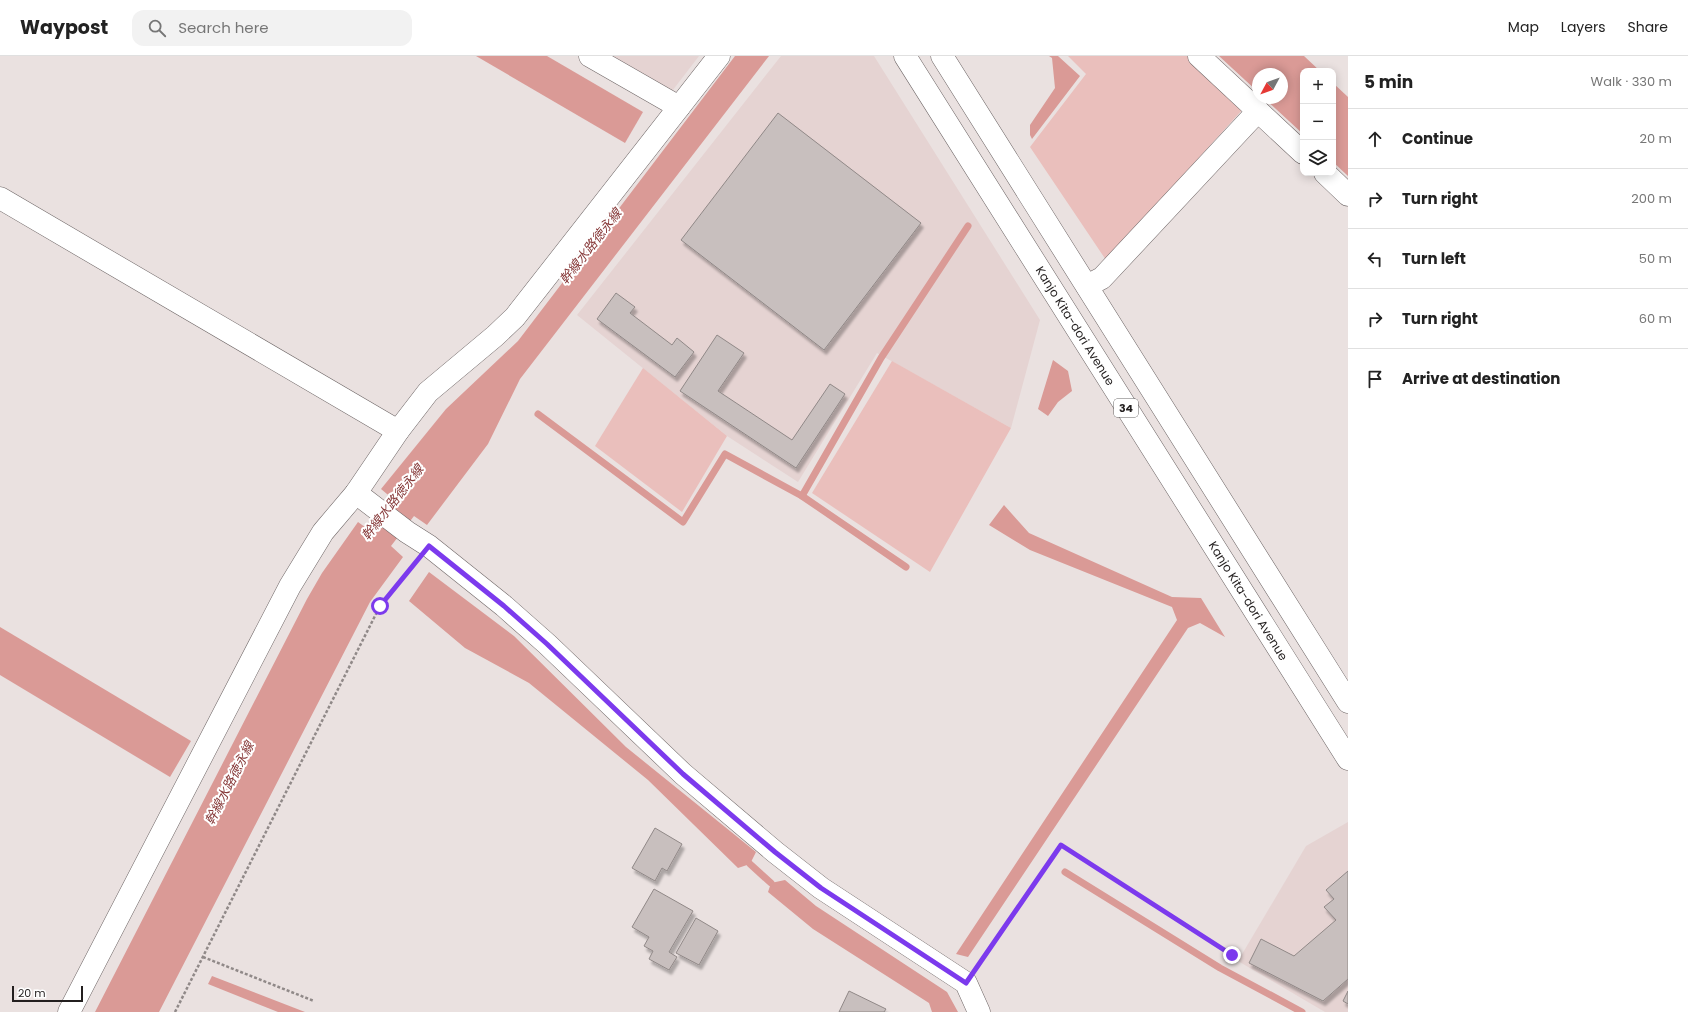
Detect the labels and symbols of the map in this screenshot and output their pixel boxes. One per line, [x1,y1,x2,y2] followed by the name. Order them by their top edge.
[1252,68,1288,104] north arrow
[555,203,627,288] water label: 幹線水路徳永線
[1032,263,1119,389] street label: Kanjo Kita-dori Avenue
[1114,399,1138,417] road number: 34
[357,459,429,544] water label: 幹線水路徳永線
[1205,538,1292,664] street label: Kanjo Kita-dori Avenue
[371,597,389,615] route start
[200,737,259,828] water label: 幹線水路徳永線
[1223,946,1241,964] route end
[12,984,83,1003] scale bar

